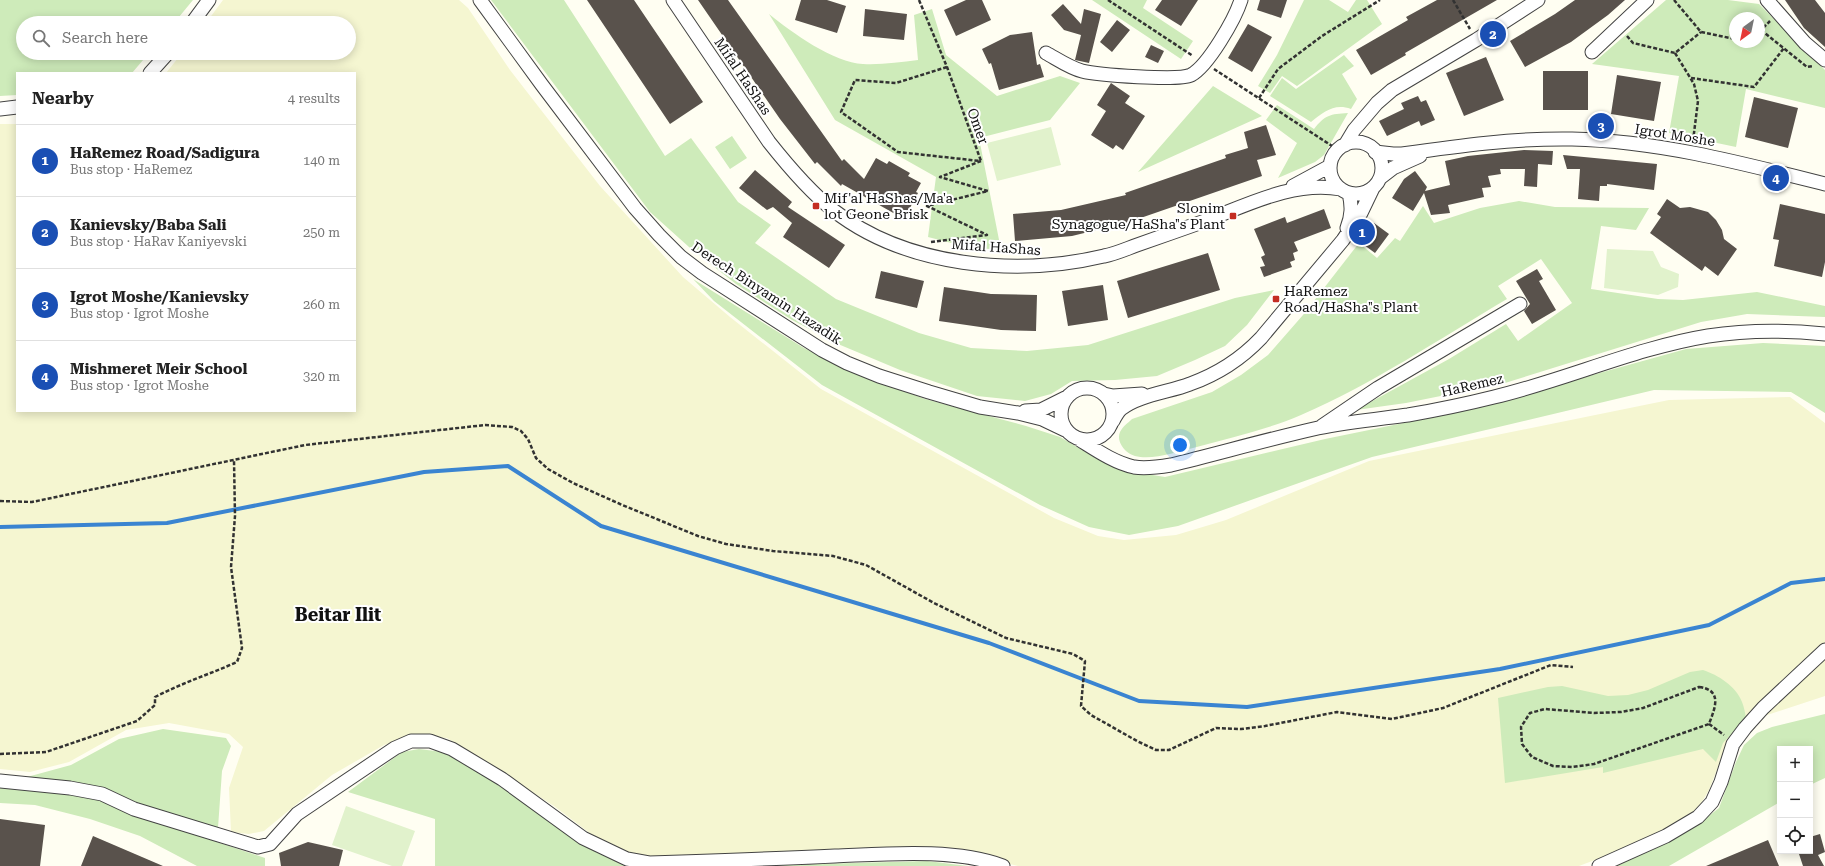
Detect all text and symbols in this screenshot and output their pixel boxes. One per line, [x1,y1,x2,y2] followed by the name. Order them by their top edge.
[1729,12,1765,48] north arrow
[16,16,356,60] search box
[1480,19,1506,49] pin: 2
[30,27,52,49] icon: search
[62,29,148,47] text: Search here
[711,34,775,118] street label: Mifal HaShas
[32,88,94,108] text: Nearby
[288,91,340,106] text: 4 results
[964,106,992,147] street label: Omer
[1588,111,1614,141] pin: 3
[1634,121,1717,149] street label: Igrot Moshe
[70,144,259,162] text: HaRemez Road/Sadigura
[41,153,49,168] text: 1
[303,153,340,168] text: 140 m
[70,162,192,177] text: Bus stop · HaRemez
[1763,163,1789,193] pin: 4
[824,190,953,222] place label: Mif'al HaShas/Ma'a lot Geone Brisk
[1052,200,1225,232] place label: Slonim Synagogue/HaSha"s Plant
[811,201,821,211] marker: Mif'al HaShas/Ma'a lot Geone Brisk
[1228,211,1238,221] marker: Slonim Synagogue/HaSha"s Plant
[70,216,227,234] text: Kanievsky/Baba Sali
[1349,217,1375,247] pin: 1
[41,225,49,240] text: 2
[303,225,340,240] text: 250 m
[70,234,247,249] text: Bus stop · HaRav Kaniyevski
[951,236,1042,258] street label: Mifal HaShas
[689,238,845,348] street label: Derech Binyamin Hazadik
[1284,283,1418,315] place label: HaRemez Road/HaSha"s Plant
[70,288,249,306] text: Igrot Moshe/Kanievsky
[1271,294,1281,304] marker: HaRemez Road/HaSha"s Plant
[41,297,49,312] text: 3
[303,297,340,312] text: 260 m
[70,306,209,321] text: Bus stop · Igrot Moshe
[70,360,247,378] text: Mishmeret Meir School
[41,369,49,384] text: 4
[303,369,340,384] text: 320 m
[1439,370,1505,400] street label: HaRemez
[70,378,209,393] text: Bus stop · Igrot Moshe
[1170,435,1190,455] your location
[295,604,381,625] district label: Beitar Ilit
[1777,746,1813,854] map controls
[1777,746,1813,782] button: +
[1777,782,1813,818] button: −
[1777,818,1813,854] button: locate

